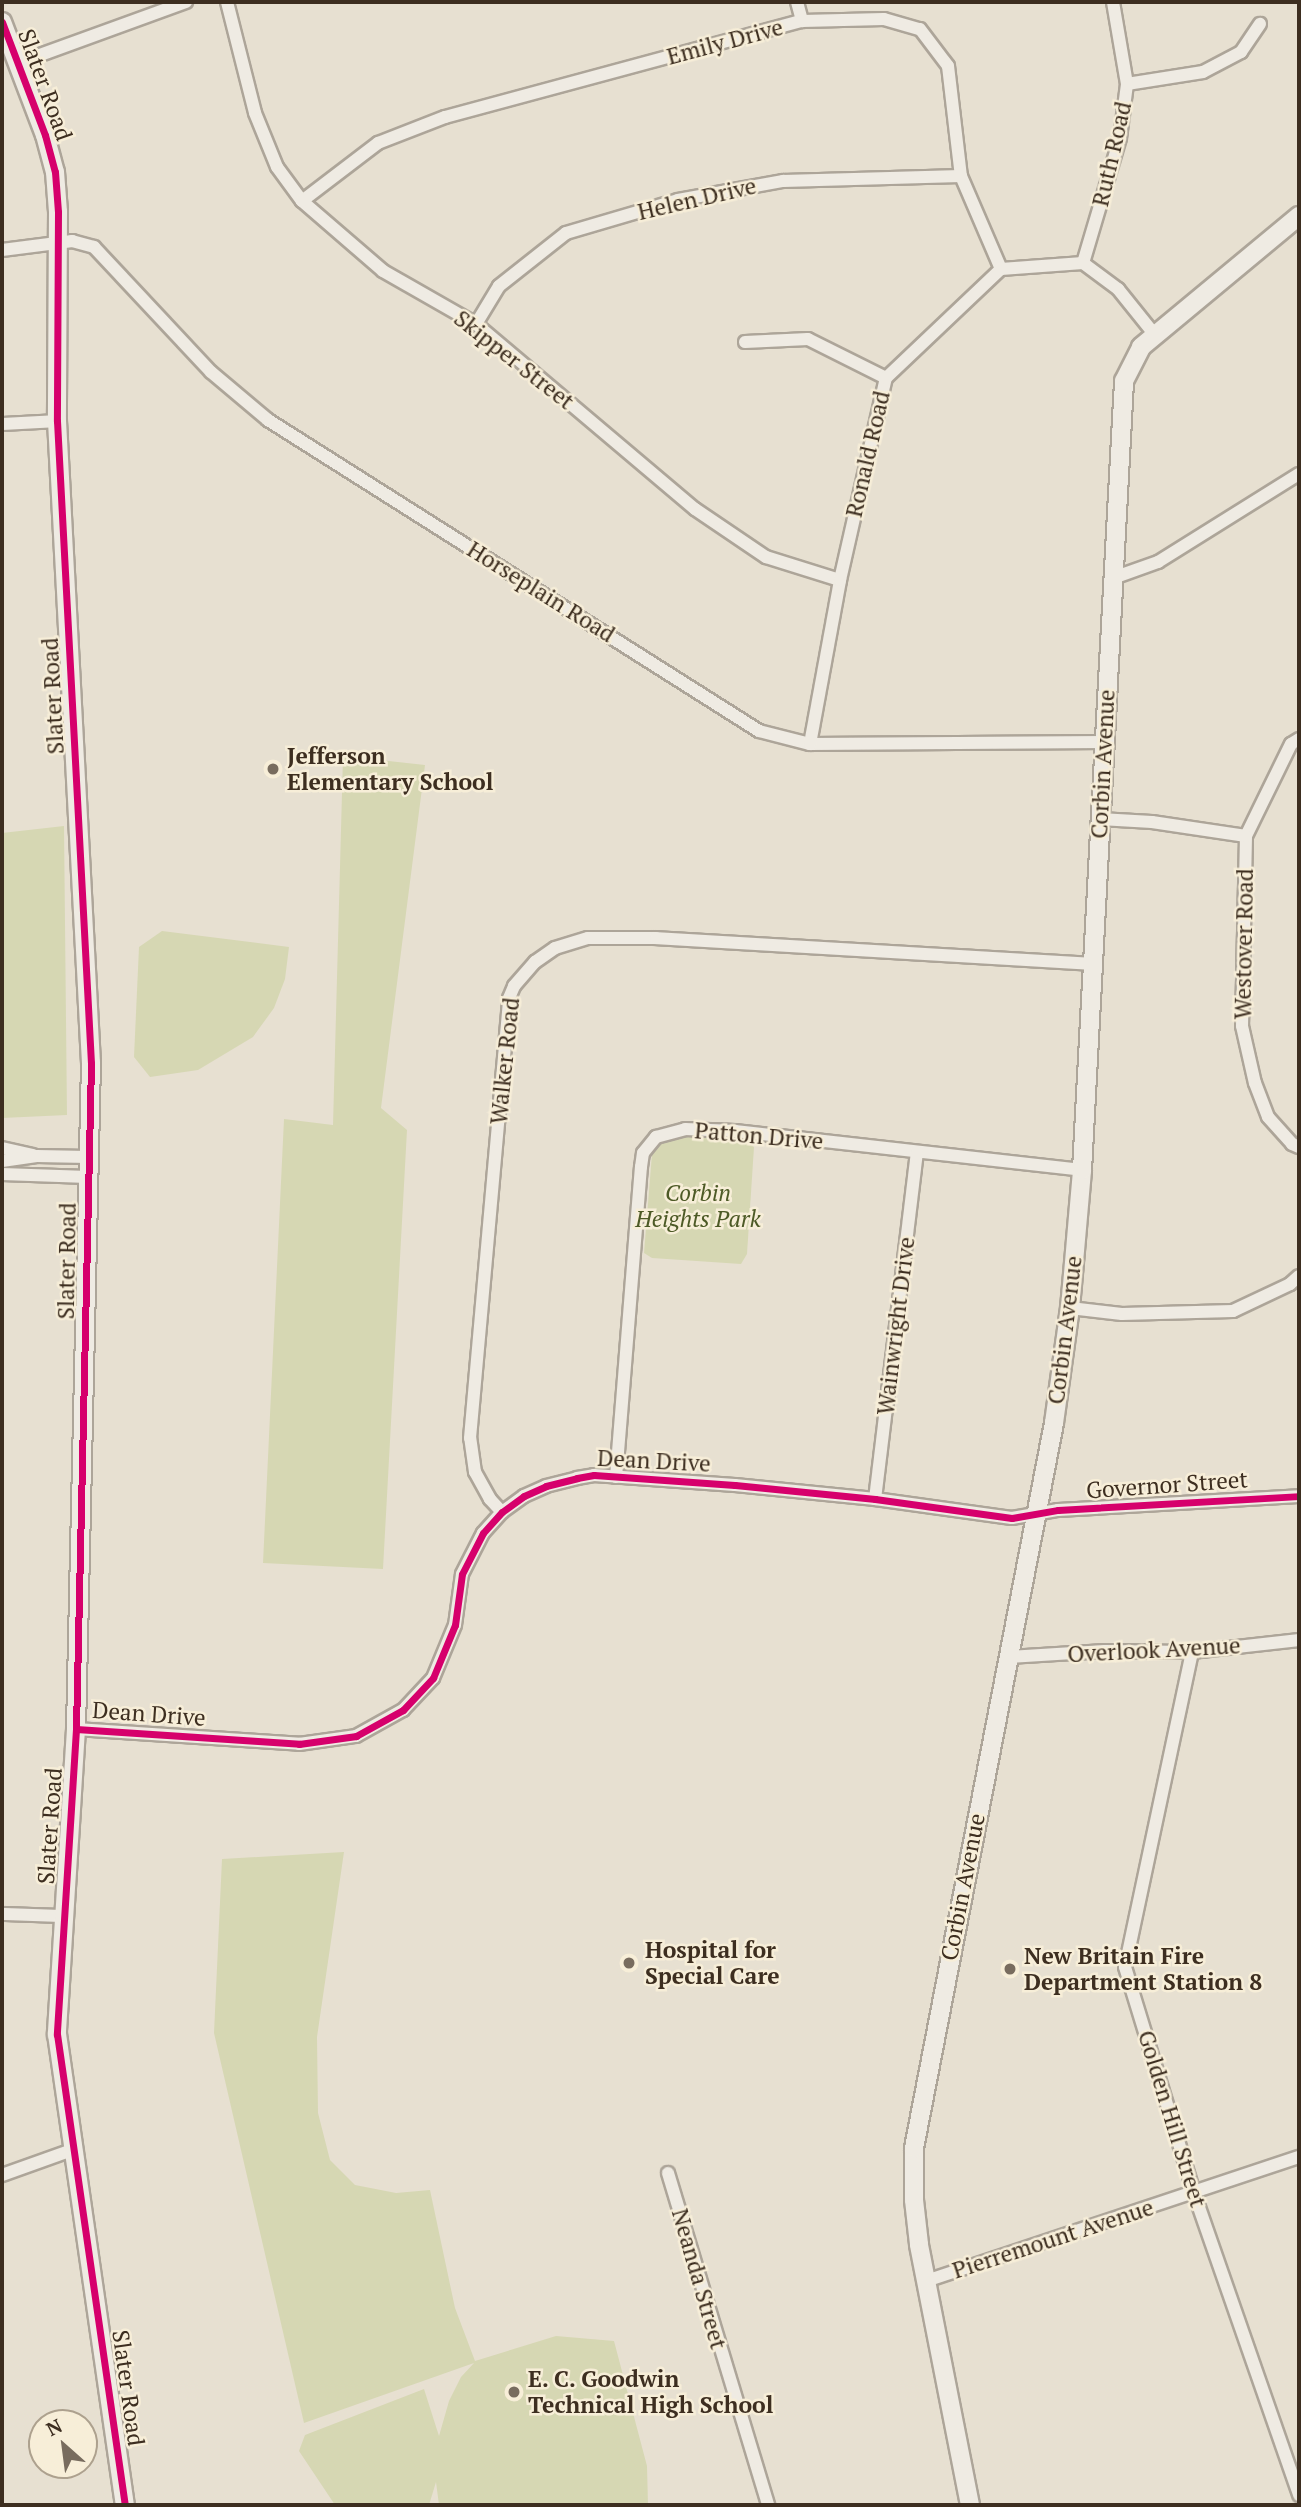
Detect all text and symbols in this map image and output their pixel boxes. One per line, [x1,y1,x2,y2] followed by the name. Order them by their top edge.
[664,13,786,71] street label: Emily Drive
[12,25,78,145] street label: Slater Road
[1087,99,1137,209] street label: Ruth Road
[635,172,759,226] street label: Helen Drive
[449,305,579,415] street label: Skipper Street
[840,388,896,520] street label: Ronald Road
[462,536,620,648] street label: Horseplain Road
[36,637,70,755] street label: Slater Road
[1085,688,1121,840] street label: Corbin Avenue
[287,742,493,796] place label: Jefferson Elementary School
[265,761,281,777] marker: Jefferson Elementary School
[1229,868,1259,1020] street label: Westover Road
[485,996,525,1126] street label: Walker Road
[693,1117,825,1155] street label: Patton Drive
[635,1179,761,1233] park label: Corbin Heights Park
[52,1202,82,1320] street label: Slater Road
[871,1235,921,1417] street label: Wainwright Drive
[1042,1254,1088,1406] street label: Corbin Avenue
[597,1444,711,1478] street label: Dean Drive
[1085,1466,1249,1504] street label: Governor Street
[1067,1632,1241,1668] street label: Overlook Avenue
[91,1696,207,1732] street label: Dean Drive
[32,1767,68,1885] street label: Slater Road
[935,1811,991,1963] street label: Corbin Avenue
[645,1936,780,1990] place label: Hospital for Special Care
[1024,1942,1262,1996] place label: New Britain Fire Department Station 8
[619,1953,639,1973] marker: Hospital for Special Care
[1002,1961,1018,1977] marker: New Britain Fire Department Station 8
[1132,2027,1212,2211] street label: Golden Hill Street
[949,2193,1157,2285] street label: Pierremount Avenue
[666,2205,732,2353] street label: Neanda Street
[106,2328,150,2448] street label: Slater Road
[528,2365,773,2419] place label: E. C. Goodwin Technical High School
[506,2384,522,2400] marker: E. C. Goodwin Technical High School
[28,2409,98,2479] north arrow
[42,2412,66,2441] text: N

